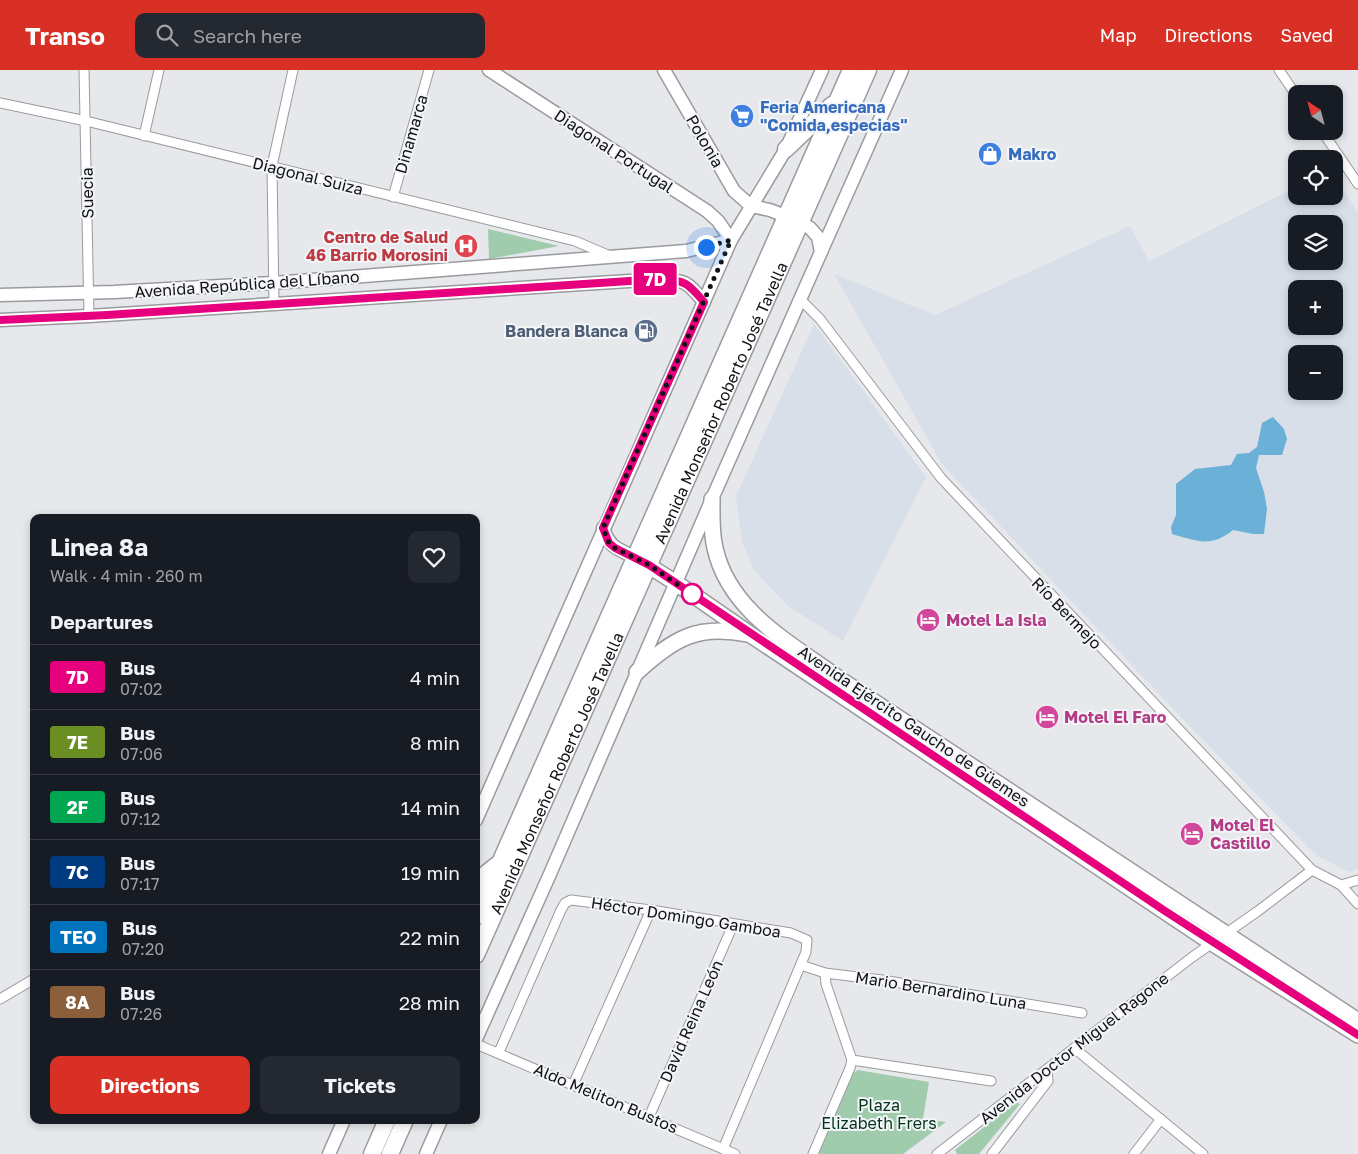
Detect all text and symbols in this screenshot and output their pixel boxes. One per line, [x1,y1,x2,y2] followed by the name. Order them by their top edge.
[135,13,485,58] search box
[25,21,105,50] text: Transo
[153,21,181,49] icon: search
[193,24,302,47] text: Search here
[1100,24,1136,46] text: Map
[1164,24,1252,46] text: Directions
[1280,24,1333,46] text: Saved
[1288,85,1342,140] north arrow
[1288,85,1343,400] map controls
[390,92,432,176] street label: Dinamarca
[760,97,908,135] place label: Feria Americana "Comida,especias"
[729,103,755,129] supermarket icon: Feria Americana "Comida,especias"
[550,105,678,197] street label: Diagonal Portugal
[682,111,728,171] street label: Polonia
[977,141,1003,167] shop icon: Makro
[1008,144,1057,164] place label: Makro
[1288,150,1343,205] button: locate
[251,153,365,199] street label: Diagonal Suiza
[77,167,97,219] street label: Suecia
[1288,215,1343,270] button: layers
[306,227,448,265] place label: Centro de Salud 46 Barrio Morosini
[453,233,479,259] hospital icon: Centro de Salud 46 Barrio Morosini
[694,235,719,260] your location
[649,259,792,547] street label: Avenida Monseñor Roberto José Tavella
[632,263,678,295] line badge: 7D
[134,266,360,302] street label: Avenida República del Líbano
[644,268,666,290] text: 7D
[1288,280,1343,335] button: +
[633,318,659,344] fuel station icon: Bandera Blanca
[505,321,628,341] place label: Bandera Blanca
[1288,345,1343,400] button: −
[408,531,460,583] button: heart
[50,532,148,561] text: Linea 8a
[50,566,203,586] text: Walk · 4 min · 260 m
[1028,573,1106,653] street label: Río Bermejo
[681,583,703,605] unlabelled marker
[915,607,941,633] hotel icon: Motel La Isla
[50,610,153,633] text: Departures
[946,610,1047,630] place label: Motel La Isla
[485,629,628,917] street label: Avenida Monseñor Roberto José Tavella
[795,641,1033,811] street label: Avenida Ejército Gaucho de Güemes
[120,656,155,679] text: Bus
[66,666,89,688] text: 7D
[410,666,460,689] text: 4 min
[120,679,162,699] text: 07:02
[1034,704,1060,730] hotel icon: Motel El Faro
[1064,707,1167,727] place label: Motel El Faro
[120,721,155,744] text: Bus
[67,731,88,753] text: 7E
[410,731,460,754] text: 8 min
[120,744,163,764] text: 07:06
[120,786,155,809] text: Bus
[67,796,88,818] text: 2F
[401,796,460,819] text: 14 min
[120,809,160,829] text: 07:12
[1210,815,1275,853] place label: Motel El Castillo
[1179,821,1205,847] hotel icon: Motel El Castillo
[120,851,155,874] text: Bus
[66,861,89,883] text: 7C
[401,861,460,884] text: 19 min
[120,874,159,894] text: 07:17
[590,892,782,942] street label: Héctor Domingo Gamboa
[122,916,157,939] text: Bus
[60,926,97,948] text: TEO
[400,926,460,949] text: 22 min
[122,939,164,959] text: 07:20
[655,957,727,1085] street label: David Reina León
[854,967,1028,1013] street label: Mario Bernardino Luna
[975,968,1173,1128] street label: Avenida Doctor Miguel Ragone
[120,981,155,1004] text: Bus
[65,991,90,1013] text: 8A
[399,991,460,1014] text: 28 min
[120,1004,162,1024] text: 07:26
[50,1056,250,1114] button: Directions
[260,1056,460,1114] button: Tickets
[531,1059,681,1137] street label: Aldo Meliton Bustos
[821,1095,937,1133] park label: Plaza Elizabeth Frers

